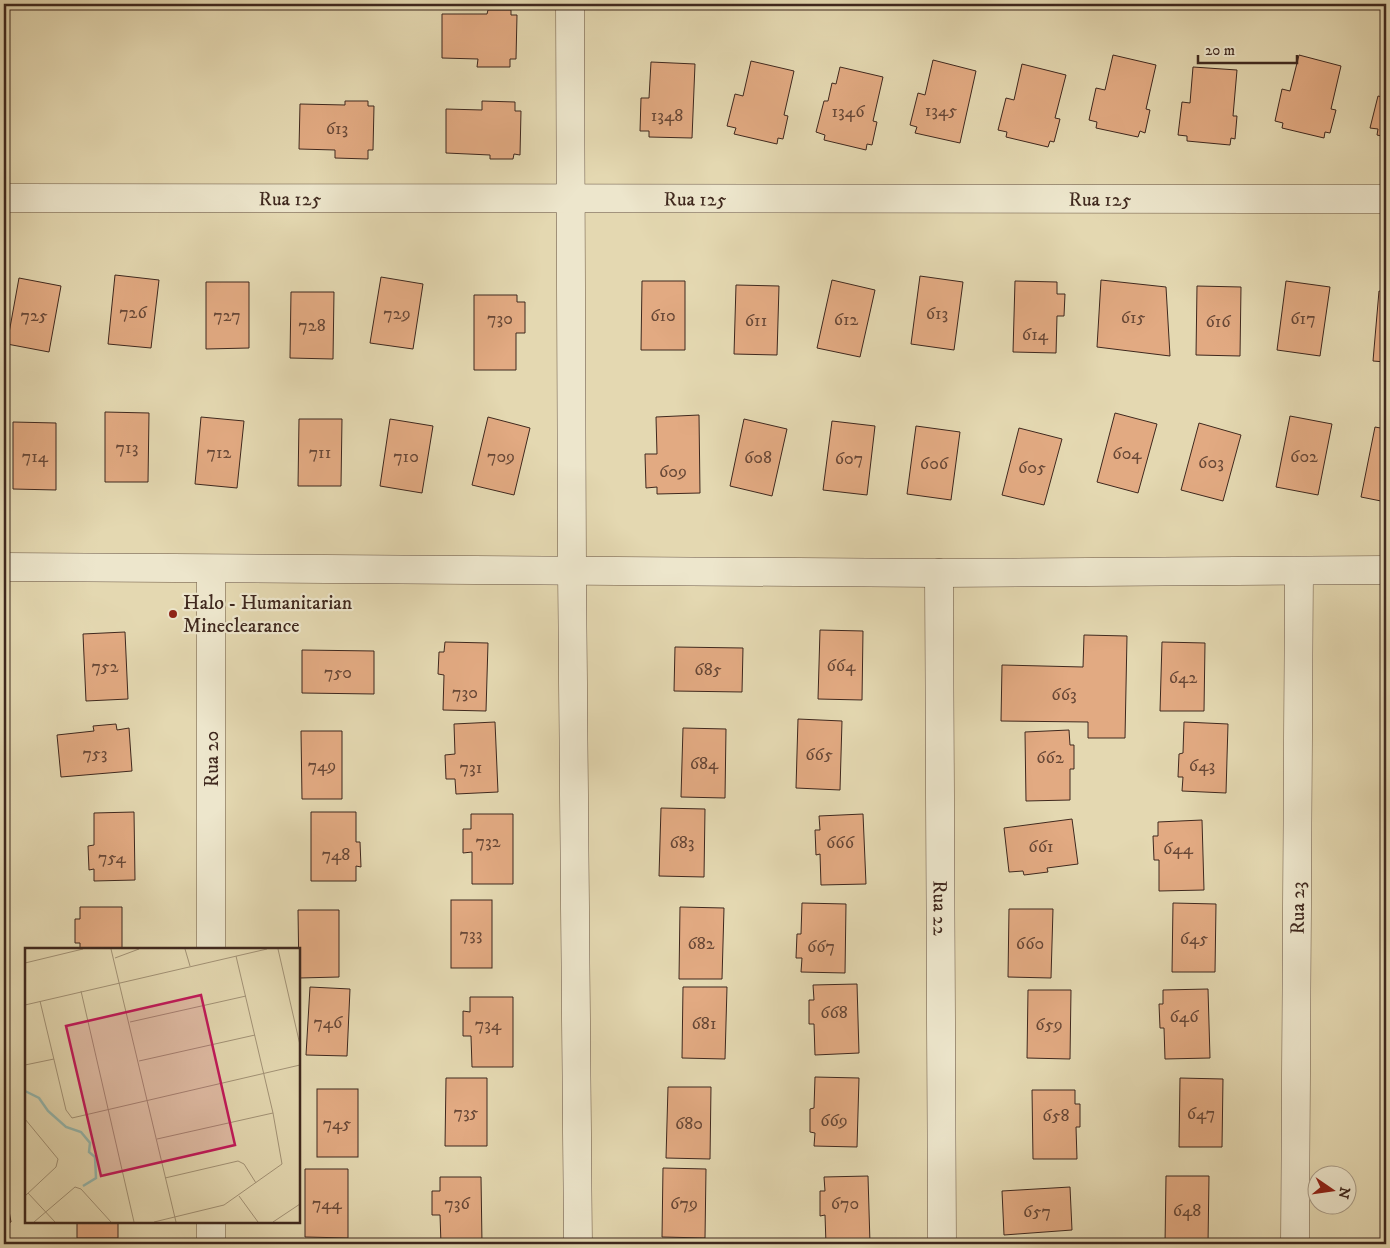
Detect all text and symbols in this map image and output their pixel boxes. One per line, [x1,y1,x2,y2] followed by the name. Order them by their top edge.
[1198,32,1296,64] scale bar
[1205,41,1235,60] text: 20 m
[925,100,957,122] house number: 1345
[831,101,865,123] house number: 1346
[651,105,683,127] house number: 1348
[326,118,348,140] house number: 613
[259,187,321,212] street label: Rua 125
[664,187,726,213] street label: Rua 125
[1069,188,1131,213] street label: Rua 125
[119,302,147,324] house number: 726
[383,303,411,325] house number: 729
[926,303,948,325] house number: 613
[20,305,48,327] house number: 725
[213,305,241,327] house number: 727
[650,305,676,327] house number: 610
[1121,307,1145,329] house number: 615
[487,308,513,330] house number: 730
[1290,308,1316,330] house number: 617
[834,309,859,331] house number: 612
[745,310,767,332] house number: 611
[1205,311,1231,333] house number: 616
[298,315,326,337] house number: 728
[1022,324,1049,346] house number: 614
[116,437,138,459] house number: 713
[207,442,232,464] house number: 712
[309,442,331,464] house number: 711
[1112,443,1142,465] house number: 604
[22,446,49,468] house number: 714
[393,446,419,468] house number: 710
[487,446,515,468] house number: 709
[1290,446,1318,468] house number: 602
[744,447,772,469] house number: 608
[835,448,863,470] house number: 607
[1198,452,1224,474] house number: 603
[920,453,949,475] house number: 606
[1018,457,1046,479] house number: 605
[659,461,687,483] house number: 609
[183,591,353,639] place label: Halo - Humanitarian Mineclearance
[167,608,179,620] marker: Halo - Humanitarian Mineclearance
[826,655,856,677] house number: 664
[91,656,119,678] house number: 752
[694,659,722,681] house number: 685
[324,662,352,684] house number: 750
[1169,667,1197,689] house number: 642
[452,682,478,704] house number: 730
[1051,684,1077,706] house number: 663
[200,731,225,787] street label: Rua 20
[82,743,108,765] house number: 753
[805,744,833,766] house number: 665
[1036,747,1064,769] house number: 662
[690,753,719,775] house number: 684
[308,755,336,777] house number: 749
[1189,755,1215,777] house number: 643
[460,757,482,779] house number: 731
[475,831,501,853] house number: 732
[669,832,695,854] house number: 683
[826,832,855,854] house number: 666
[1028,836,1054,858] house number: 661
[1163,838,1194,860] house number: 644
[322,844,350,866] house number: 748
[98,847,127,869] house number: 754
[926,880,952,936] street label: Rua 22
[1286,881,1311,935] street label: Rua 23
[460,924,482,946] house number: 733
[1180,928,1208,950] house number: 645
[687,933,715,955] house number: 682
[1016,933,1044,955] house number: 660
[807,936,835,958] house number: 667
[25,948,300,1223] inset map
[820,1002,848,1024] house number: 668
[1169,1006,1199,1028] house number: 646
[314,1012,343,1034] house number: 746
[692,1013,717,1035] house number: 681
[475,1014,502,1036] house number: 734
[1035,1014,1063,1036] house number: 659
[453,1102,479,1124] house number: 735
[1187,1103,1215,1125] house number: 647
[1042,1105,1070,1127] house number: 658
[820,1110,848,1132] house number: 669
[323,1113,351,1135] house number: 745
[675,1113,703,1135] house number: 680
[1308,1166,1358,1216] north arrow
[1334,1185,1354,1201] text: N
[312,1193,343,1215] house number: 744
[444,1193,470,1215] house number: 736
[670,1193,698,1215] house number: 679
[831,1193,859,1215] house number: 670
[1173,1200,1201,1222] house number: 648
[1023,1201,1051,1223] house number: 657

